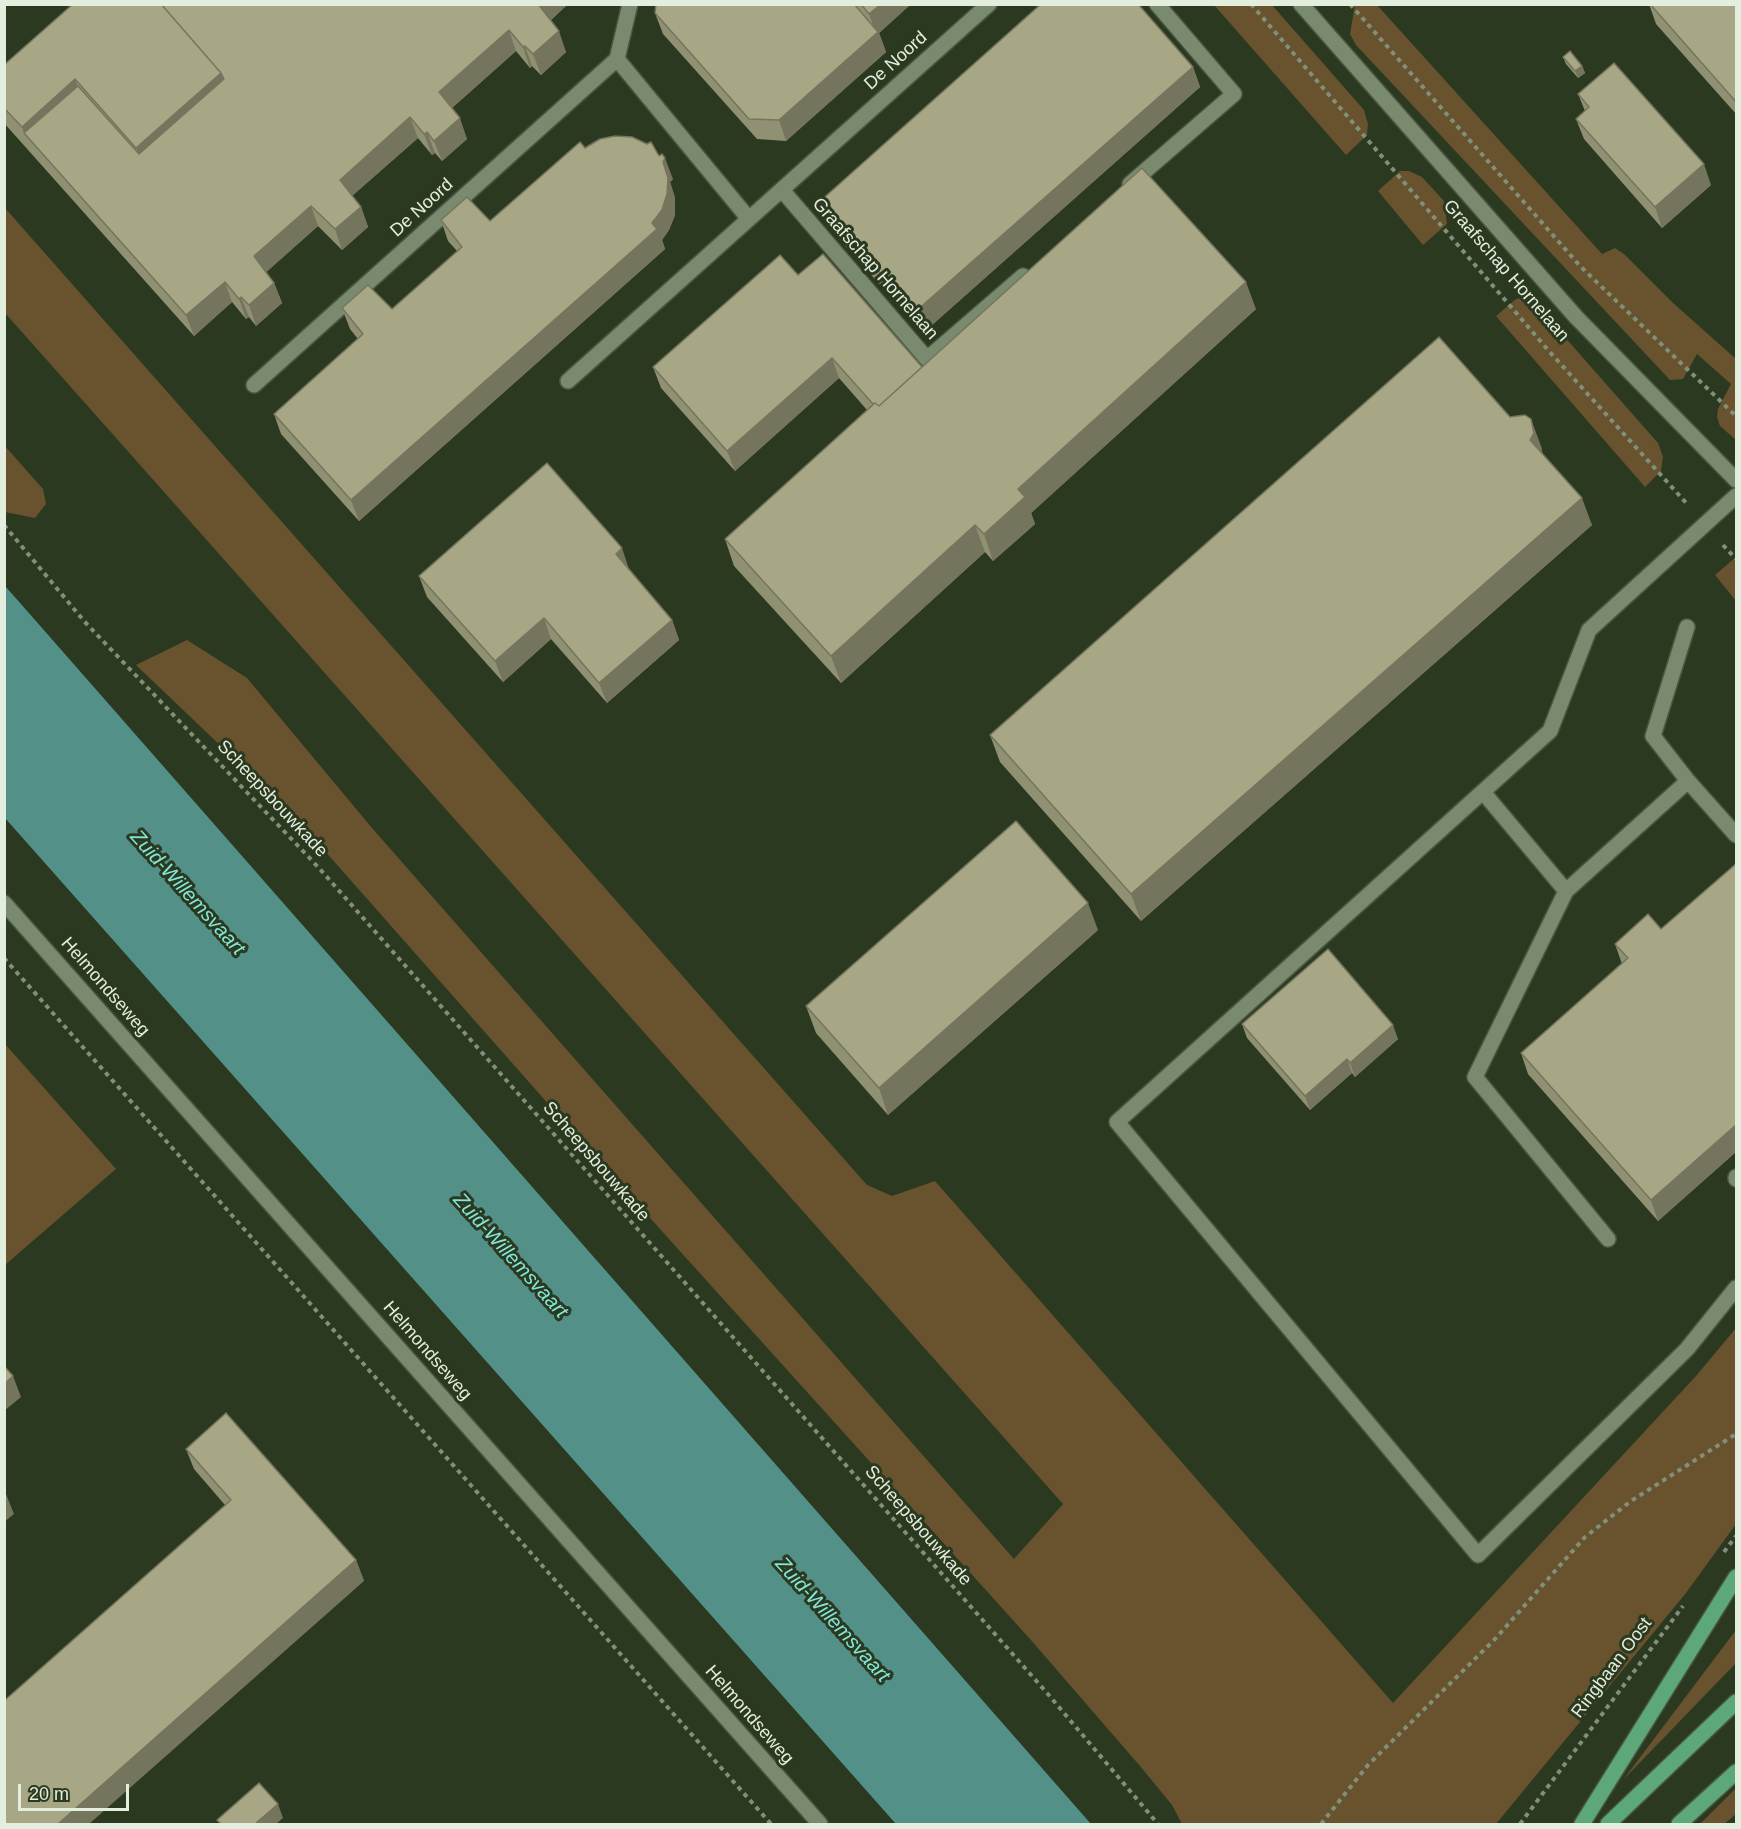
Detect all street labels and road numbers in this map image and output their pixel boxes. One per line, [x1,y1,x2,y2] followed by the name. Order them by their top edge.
[860,27,932,95] street label: De Noord
[386,174,458,242] street label: De Noord
[807,194,943,344] street label: Graafschap Hornelaan
[1438,196,1574,346] street label: Graafschap Hornelaan
[212,736,332,862] street label: Scheepsbouwkade
[56,933,154,1041] street label: Helmondseweg
[538,1098,654,1226] street label: Scheepsbouwkade
[378,1297,476,1405] street label: Helmondseweg
[860,1462,976,1590] street label: Scheepsbouwkade
[1567,1614,1657,1722] street label: Ringbaan Oost
[700,1661,798,1769] street label: Helmondseweg

